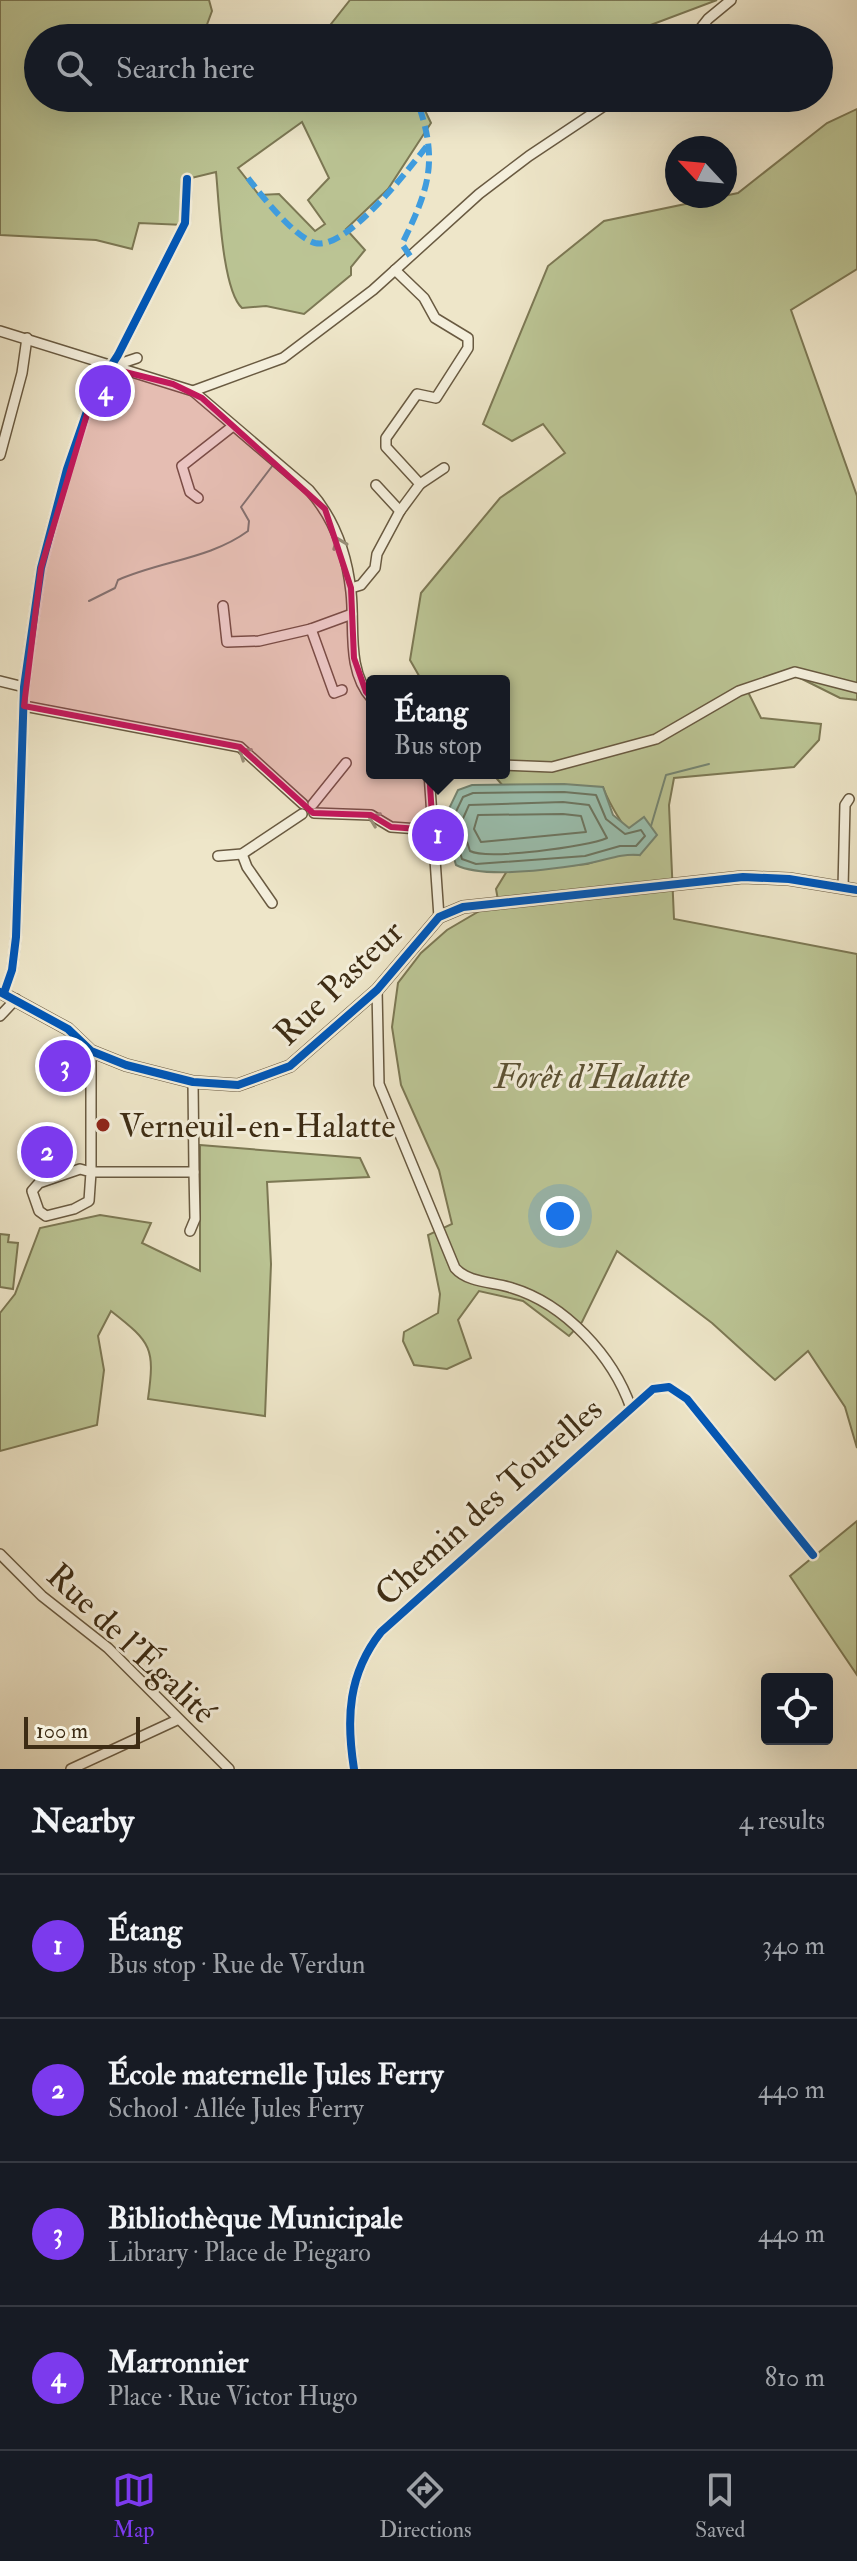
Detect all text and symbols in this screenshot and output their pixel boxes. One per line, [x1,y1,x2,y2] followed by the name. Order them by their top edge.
[24,24,833,112] search box
[52,46,96,90] icon: search
[116,50,255,87] text: Search here
[665,136,737,208] north arrow
[79,361,131,421] pin: 4
[332,537,349,551] one-way arrow
[366,675,510,779] popup
[394,693,468,730] text: Étang
[394,730,482,762] text: Bus stop
[238,748,253,763] one-way arrow
[412,805,464,865] pin: 1
[367,813,381,829] one-way arrow
[265,911,413,1055] street label: Rue Pasteur
[39,1036,91,1096] pin: 3
[493,1056,690,1099] park label: Forêt d'Halatte
[119,1105,396,1148] place label: Verneuil-en-Halatte
[94,1116,112,1134] marker: Verneuil-en-Halatte
[21,1122,73,1182] pin: 2
[540,1196,580,1236] your location
[366,1389,612,1616] street label: Chemin des Tourelles
[37,1554,226,1734] street label: Rue de l'Égalité
[761,1673,833,1745] map controls
[761,1673,833,1745] button: locate
[24,1713,140,1749] scale bar
[36,1717,88,1745] text: 100 m
[32,1800,134,1843] text: Nearby
[739,1805,825,1837] text: 4 results
[108,1912,182,1949] text: Étang
[53,1930,63,1962] text: 1
[762,1930,825,1962] text: 340 m
[108,1949,365,1981] text: Bus stop · Rue de Verdun
[108,2056,443,2093] text: École maternelle Jules Ferry
[51,2074,65,2106] text: 2
[758,2074,825,2106] text: 440 m
[108,2093,364,2125] text: School · Allée Jules Ferry
[108,2200,403,2237] text: Bibliothèque Municipale
[53,2218,63,2250] text: 3
[758,2218,825,2250] text: 440 m
[108,2237,371,2269] text: Library · Place de Piegaro
[108,2344,248,2381] text: Marronnier
[51,2362,65,2394] text: 4
[765,2362,825,2394] text: 810 m
[108,2381,358,2413] text: Place · Rue Victor Hugo
[112,2468,156,2544] tab: Map
[379,2468,472,2544] tab: Directions
[695,2468,745,2544] tab: Saved

